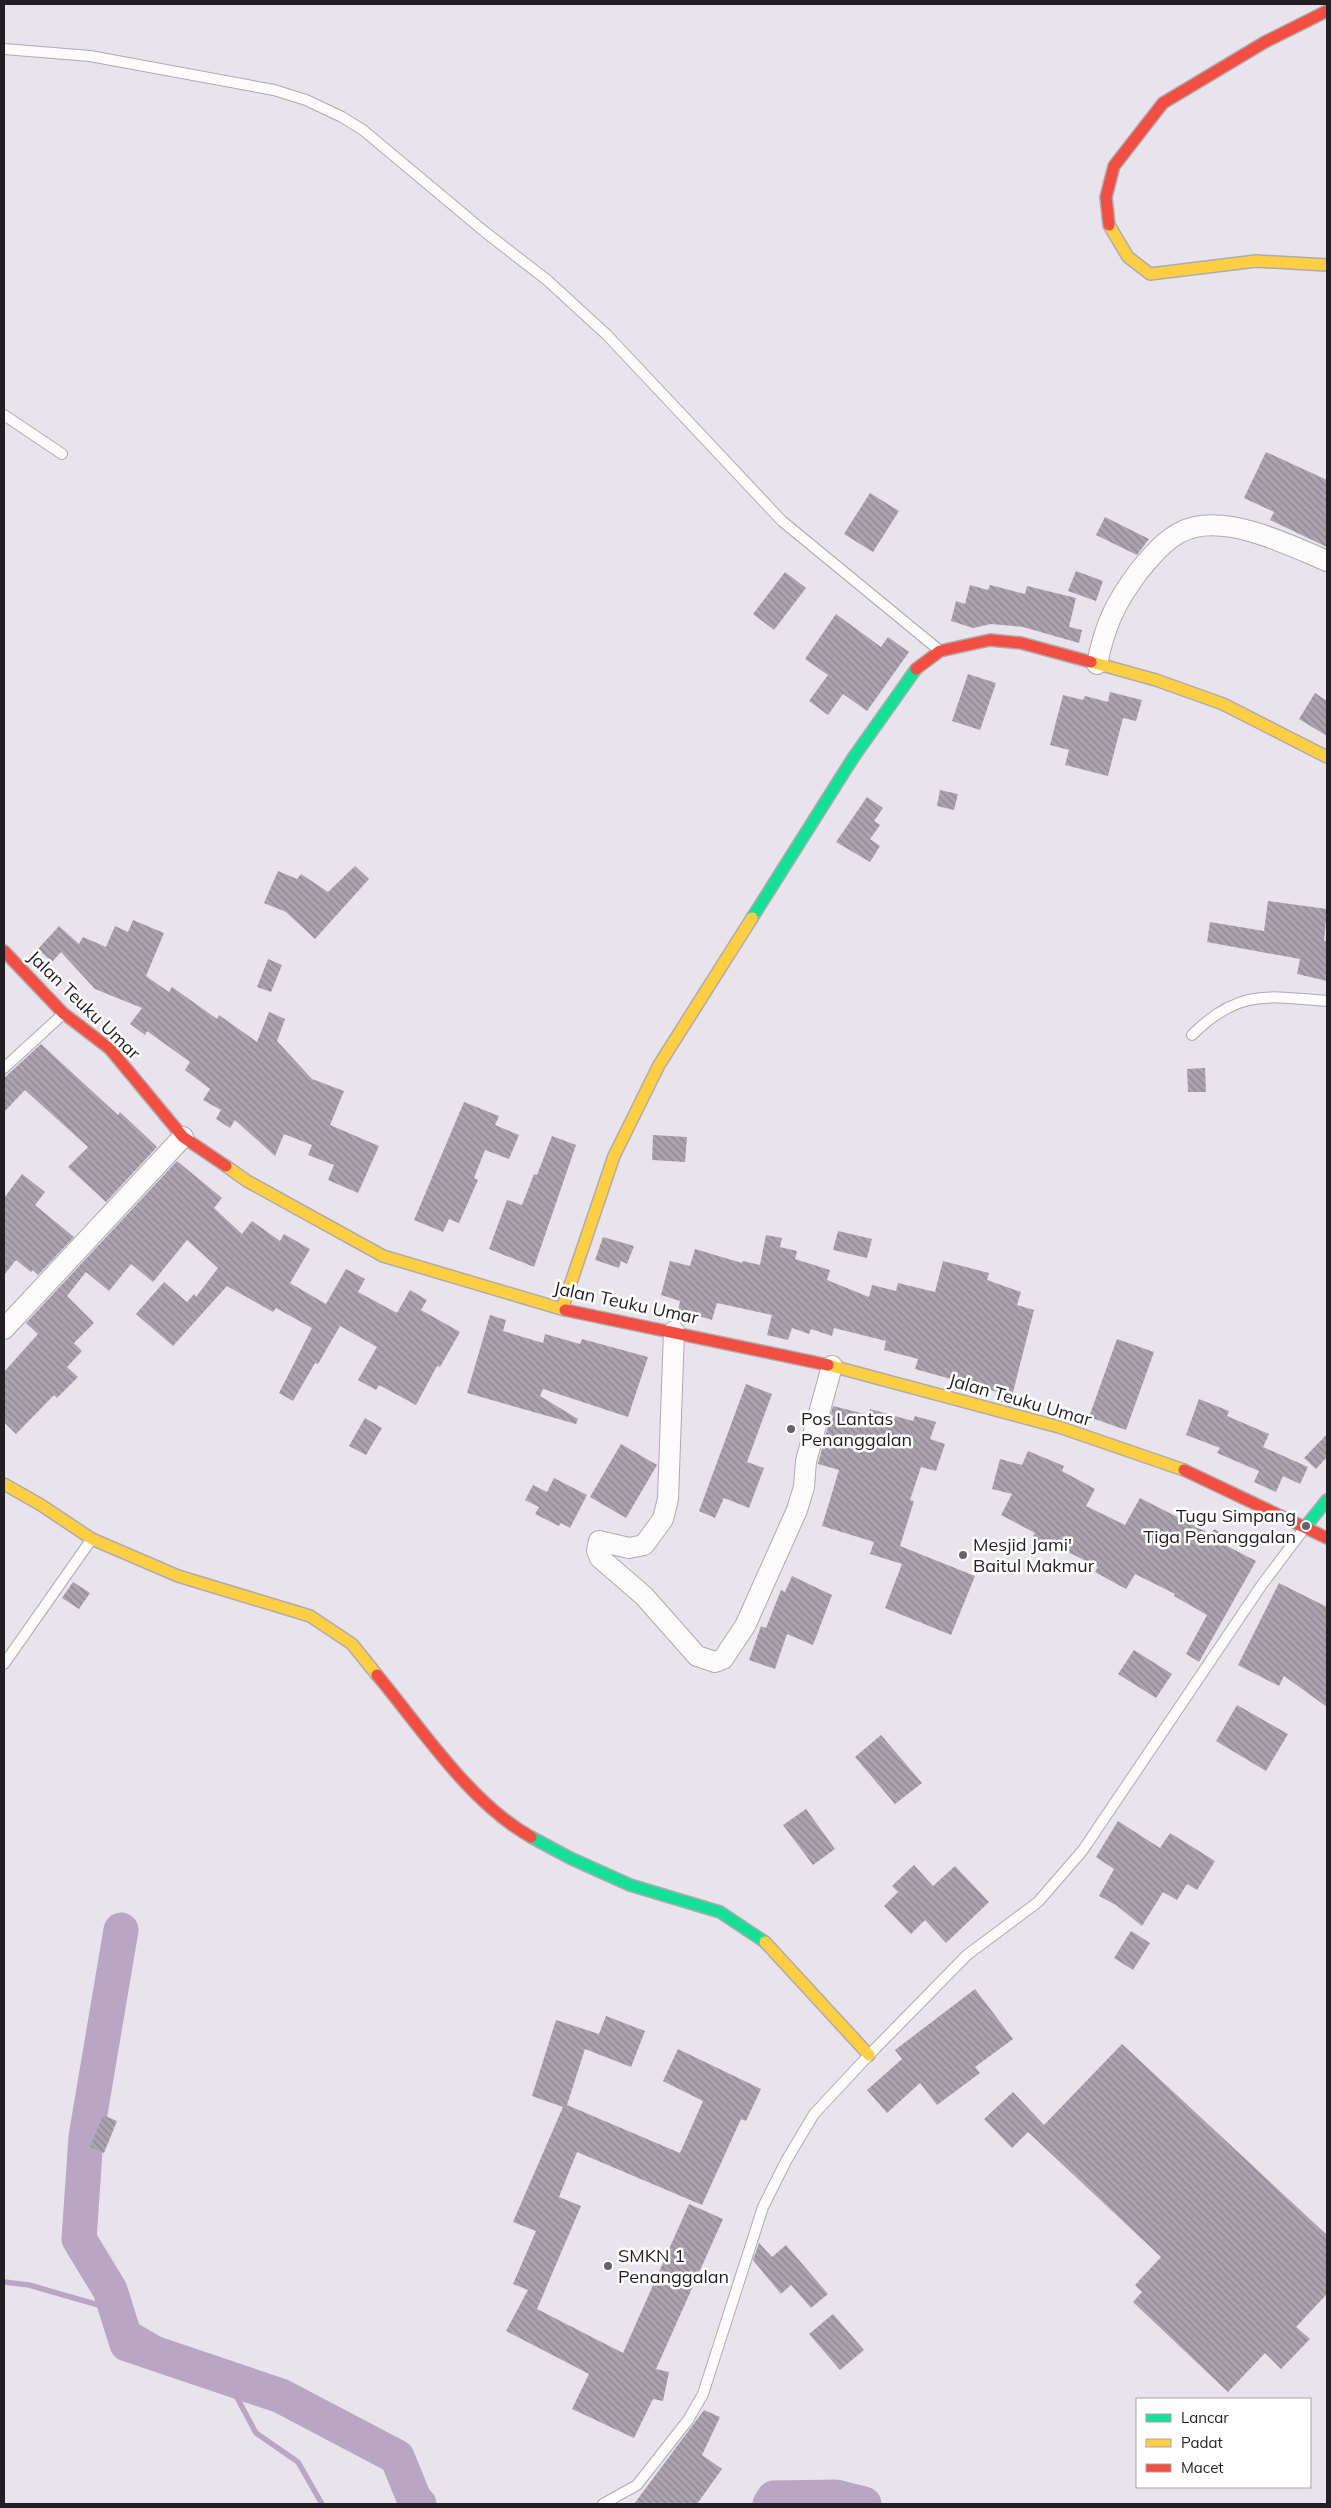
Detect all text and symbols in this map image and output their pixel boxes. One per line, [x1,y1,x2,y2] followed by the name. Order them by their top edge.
[23,945,146,1064] street label: Jalan Teuku Umar
[552,1276,701,1329] street label: Jalan Teuku Umar
[946,1368,1095,1431] street label: Jalan Teuku Umar
[801,1407,912,1451] place label: Pos Lantas Penanggalan
[785,1423,797,1435] marker: Pos Lantas Penanggalan
[1143,1504,1296,1548] place label: Tugu Simpang Tiga Penanggalan
[1300,1520,1312,1532] marker: Tugu Simpang Tiga Penanggalan
[973,1533,1095,1577] place label: Mesjid Jami' Baitul Makmur
[957,1549,969,1561] marker: Mesjid Jami' Baitul Makmur
[618,2244,729,2288] place label: SMKN 1 Penanggalan
[602,2260,614,2272] marker: SMKN 1 Penanggalan
[1136,2398,1311,2488] legend
[1181,2408,1229,2427] text: Lancar
[1181,2433,1223,2452] text: Padat
[1181,2458,1224,2477] text: Macet

